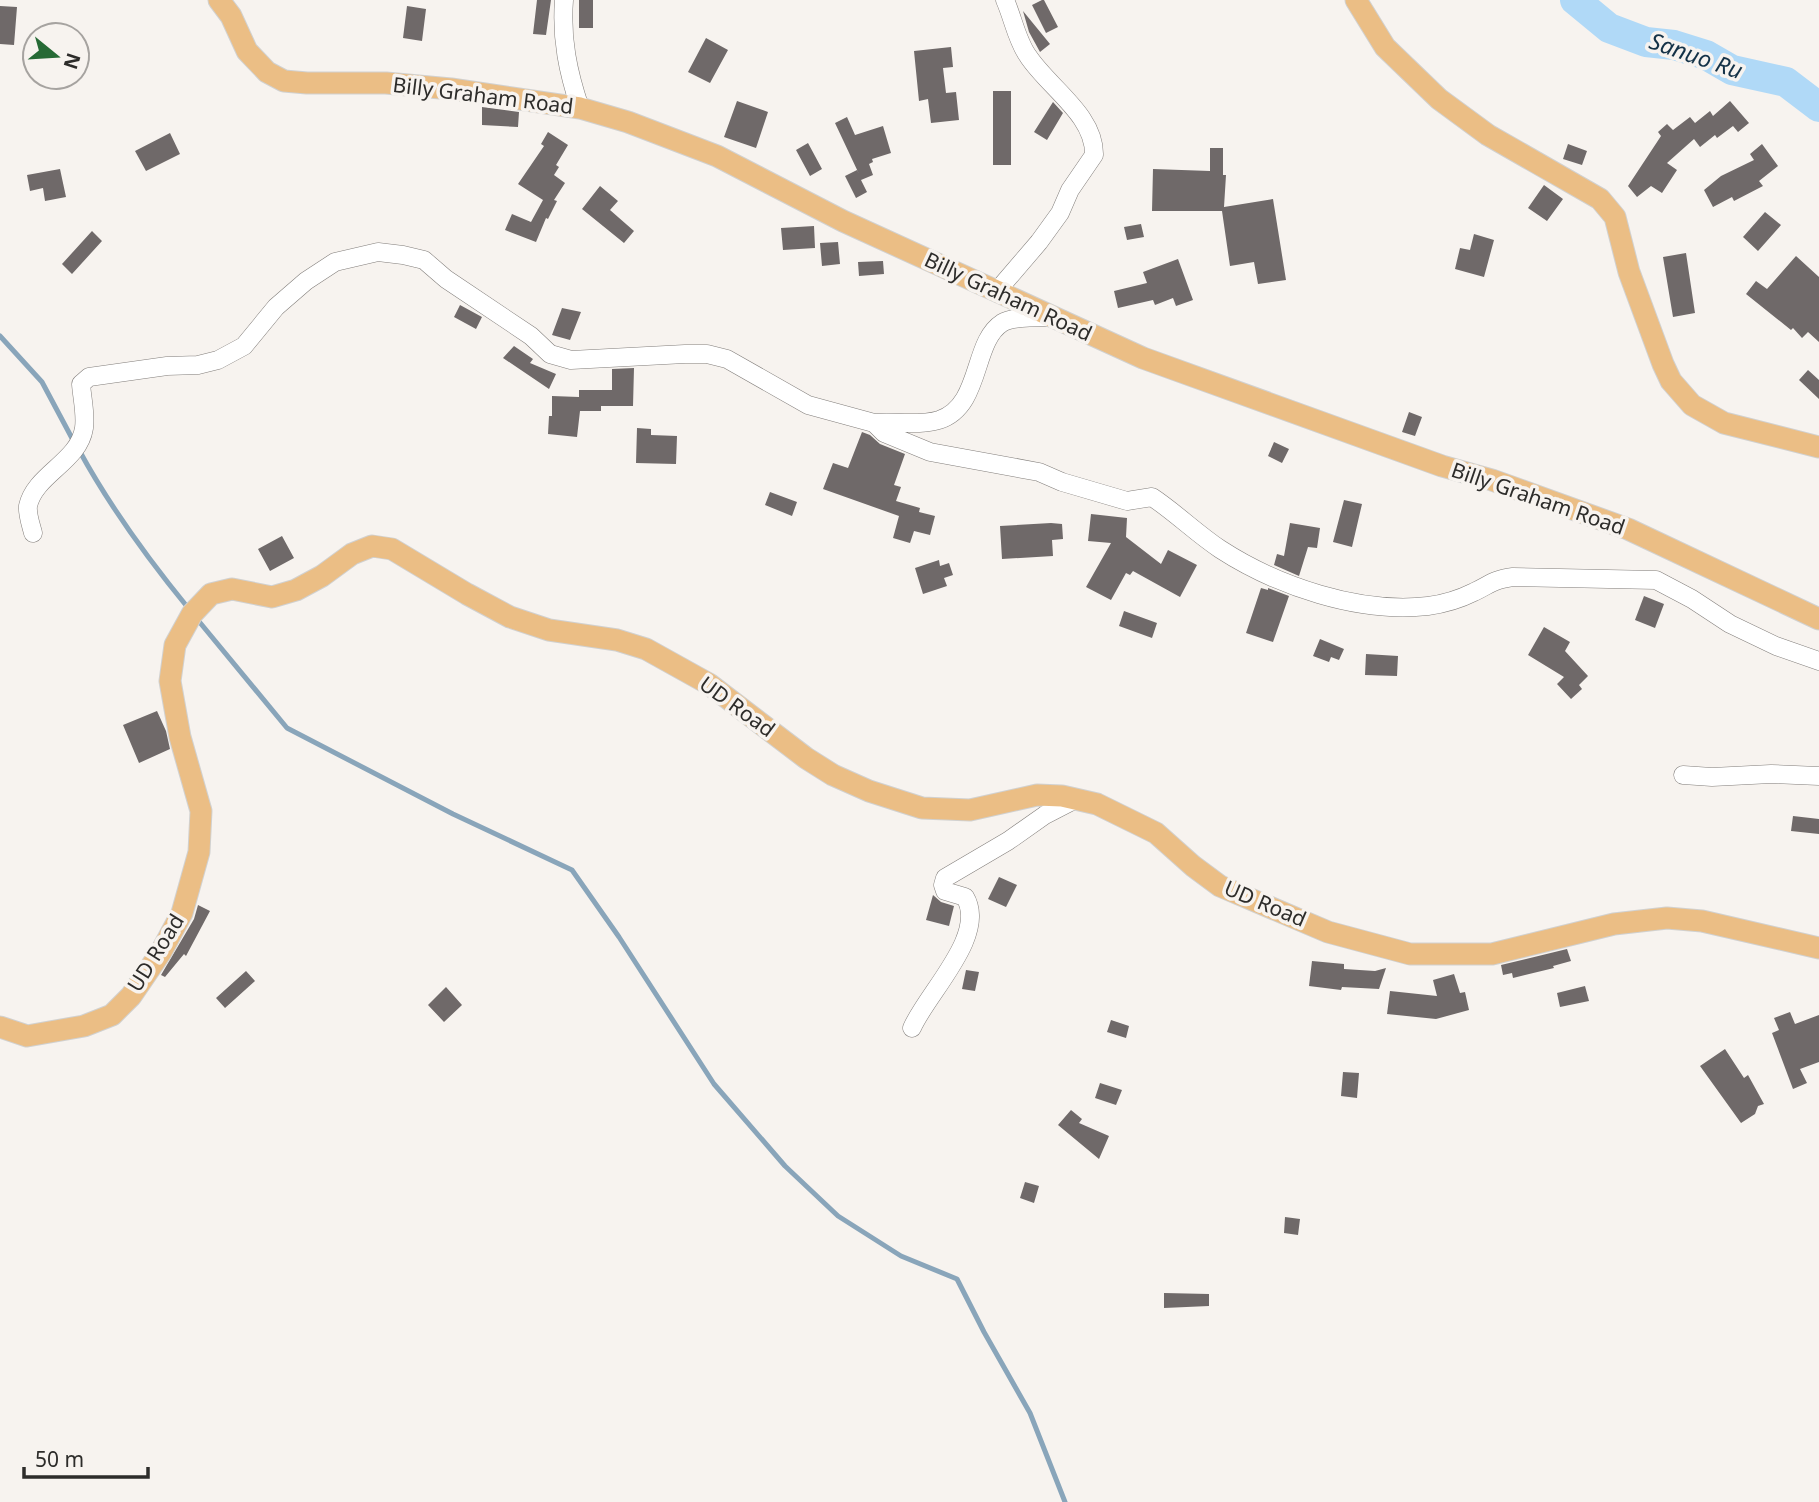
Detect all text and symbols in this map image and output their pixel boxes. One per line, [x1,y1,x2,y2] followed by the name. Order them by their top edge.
[21,21,91,91] north arrow
[1645,24,1747,86] water label: Sanuo Ru
[57,50,87,73] text: N
[391,70,575,120] street label: Billy Graham Road
[920,245,1097,347] street label: Billy Graham Road
[1448,455,1629,541] street label: Billy Graham Road
[694,669,781,743] street label: UD Road
[1220,873,1311,933] street label: UD Road
[120,908,190,997] street label: UD Road
[24,1436,149,1480] scale bar
[35,1445,84,1473] text: 50 m

